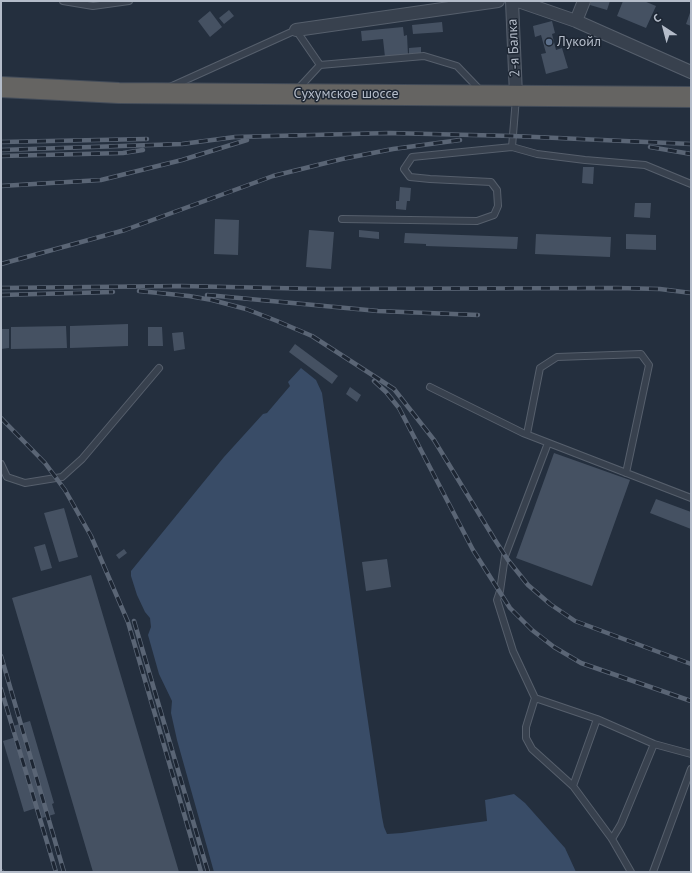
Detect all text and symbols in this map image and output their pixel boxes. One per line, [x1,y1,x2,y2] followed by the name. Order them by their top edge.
[644,8,684,48] north arrow
[650,11,664,26] text: С
[504,18,524,78] street label: 2-я Балка
[557,34,601,50] place label: Лукойл
[544,37,554,47] marker: Лукойл
[293,86,399,102] street label: Сухумское шоссе

